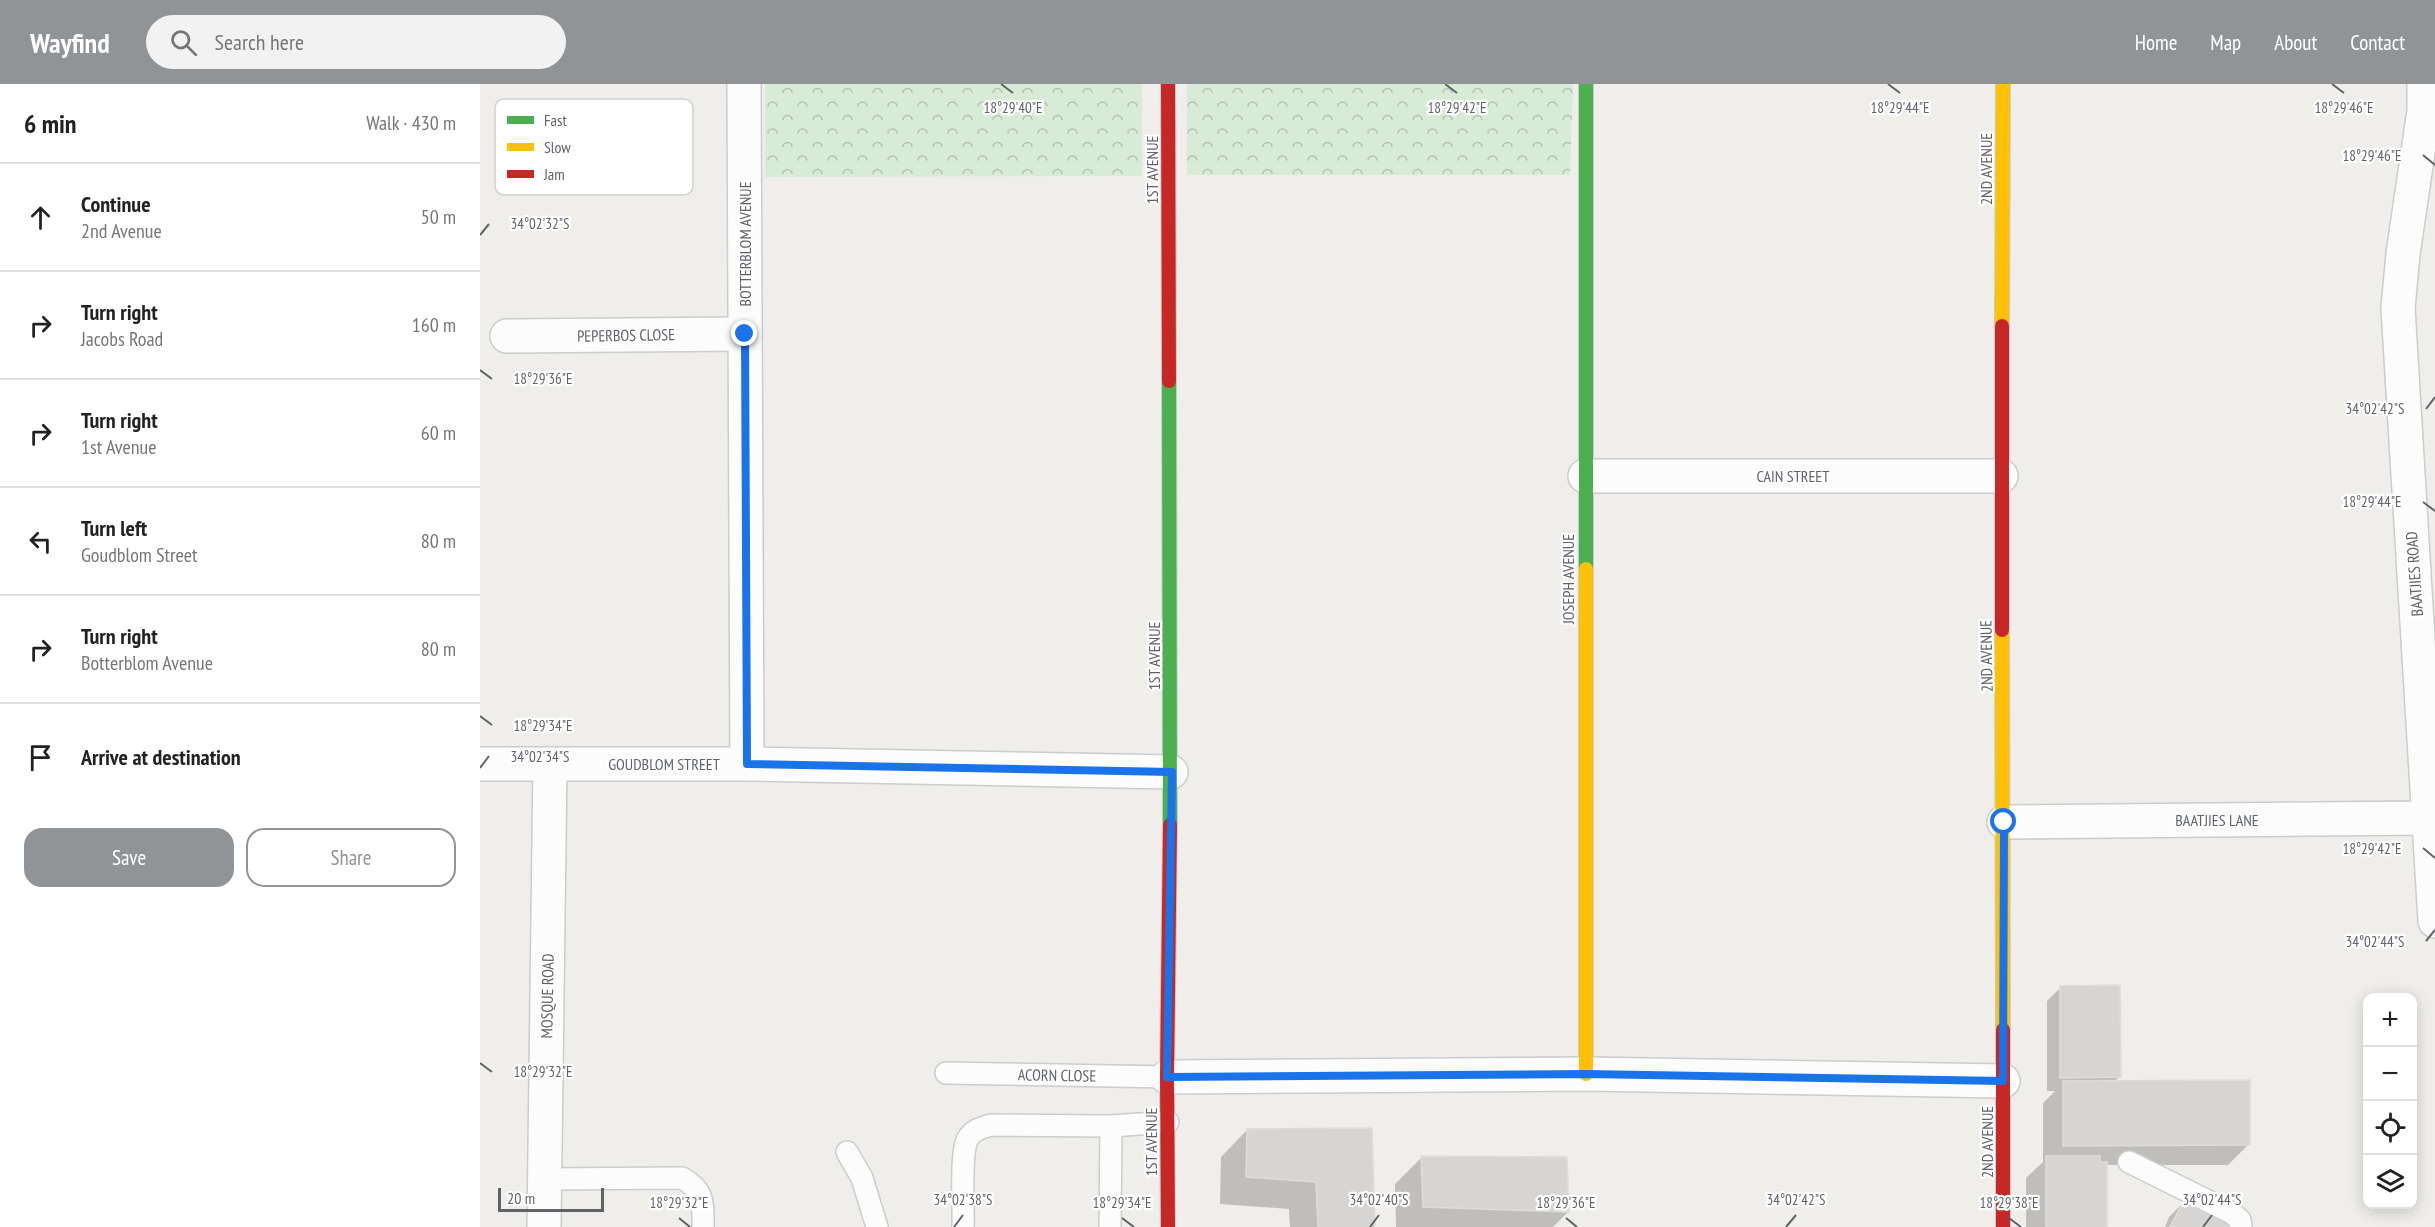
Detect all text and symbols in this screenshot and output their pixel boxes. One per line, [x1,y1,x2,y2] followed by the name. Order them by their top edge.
[146,15,566,69] search box
[30,24,110,61] text: Wayfind
[167,26,200,59] icon: search
[215,28,304,56] text: Search here
[2135,29,2177,56] text: Home
[2210,29,2241,56] text: Map
[2274,29,2317,56] text: About
[2350,29,2405,56] text: Contact
[983,98,1043,117] text: 18°29'40"E
[1427,98,1487,117] text: 18°29'42"E
[1870,98,1930,117] text: 18°29'44"E
[2314,98,2374,117] text: 18°29'46"E
[495,99,693,195] legend
[24,107,77,140] text: 6 min
[366,110,456,136] text: Walk · 430 m
[544,110,567,130] text: Fast
[1976,133,1996,205] street label: 2ND AVENUE
[1142,136,1162,204] street label: 1ST AVENUE
[544,137,571,157] text: Slow
[2342,146,2402,165] text: 18°29'46"E
[543,164,565,184] text: Jam
[735,181,755,307] street label: BOTTERBLOM AVENUE
[81,190,151,218] text: Continue
[24,201,57,234] icon: ahead
[421,204,456,230] text: 50 m
[510,214,570,233] text: 34°02'32"S
[81,218,162,244] text: 2nd Avenue
[81,298,158,326] text: Turn right
[24,309,57,342] icon: right
[412,312,456,338] text: 160 m
[731,320,757,346] route end
[577,324,675,346] street label: PEPERBOS CLOSE
[81,326,163,352] text: Jacobs Road
[513,369,573,388] text: 18°29'36"E
[2345,399,2405,418] text: 34°02'42"S
[81,406,158,434] text: Turn right
[24,417,57,450] icon: right
[421,420,456,446] text: 60 m
[81,434,157,460] text: 1st Avenue
[1757,466,1829,486] street label: CAIN STREET
[2342,492,2402,511] text: 18°29'44"E
[81,514,147,542] text: Turn left
[24,525,57,558] icon: left
[421,528,456,554] text: 80 m
[2401,531,2427,617] street label: BAATJIES ROAD
[1558,534,1578,625] street label: JOSEPH AVENUE
[81,542,197,568] text: Goudblom Street
[1975,620,1997,692] street label: 2ND AVENUE
[81,622,158,650] text: Turn right
[1144,622,1164,690] street label: 1ST AVENUE
[24,633,57,666] icon: right
[421,636,456,662] text: 80 m
[81,650,213,676] text: Botterblom Avenue
[513,716,573,735] text: 18°29'34"E
[24,741,57,774] icon: arrive
[81,743,241,771] text: Arrive at destination
[510,747,570,766] text: 34°02'34"S
[608,754,720,774] street label: GOUDBLOM STREET
[1990,808,2016,834] route start
[2175,810,2259,830] street label: BAATJIES LANE
[24,828,234,887] button: Save
[246,828,456,887] button: Share
[2342,839,2402,858] text: 18°29'42"E
[2345,932,2405,951] text: 34°02'44"S
[536,953,558,1039] street label: MOSQUE ROAD
[2363,993,2417,1209] map controls
[2363,993,2417,1047] button: +
[2363,1047,2417,1101] button: −
[513,1062,573,1081] text: 18°29'32"E
[1018,1064,1096,1086] street label: ACORN CLOSE
[2363,1101,2417,1155] button: locate
[1977,1106,1997,1178] street label: 2ND AVENUE
[1141,1108,1161,1176] street label: 1ST AVENUE
[2363,1155,2417,1209] button: layers
[498,1185,604,1212] scale bar
[507,1188,535,1208] text: 20 m
[933,1190,993,1209] text: 34°02'38"S
[1349,1190,1409,1209] text: 34°02'40"S
[1766,1190,1826,1209] text: 34°02'42"S
[2182,1190,2242,1209] text: 34°02'44"S
[649,1193,709,1212] text: 18°29'32"E
[1092,1193,1152,1212] text: 18°29'34"E
[1536,1193,1596,1212] text: 18°29'36"E
[1979,1193,2039,1212] text: 18°29'38"E

